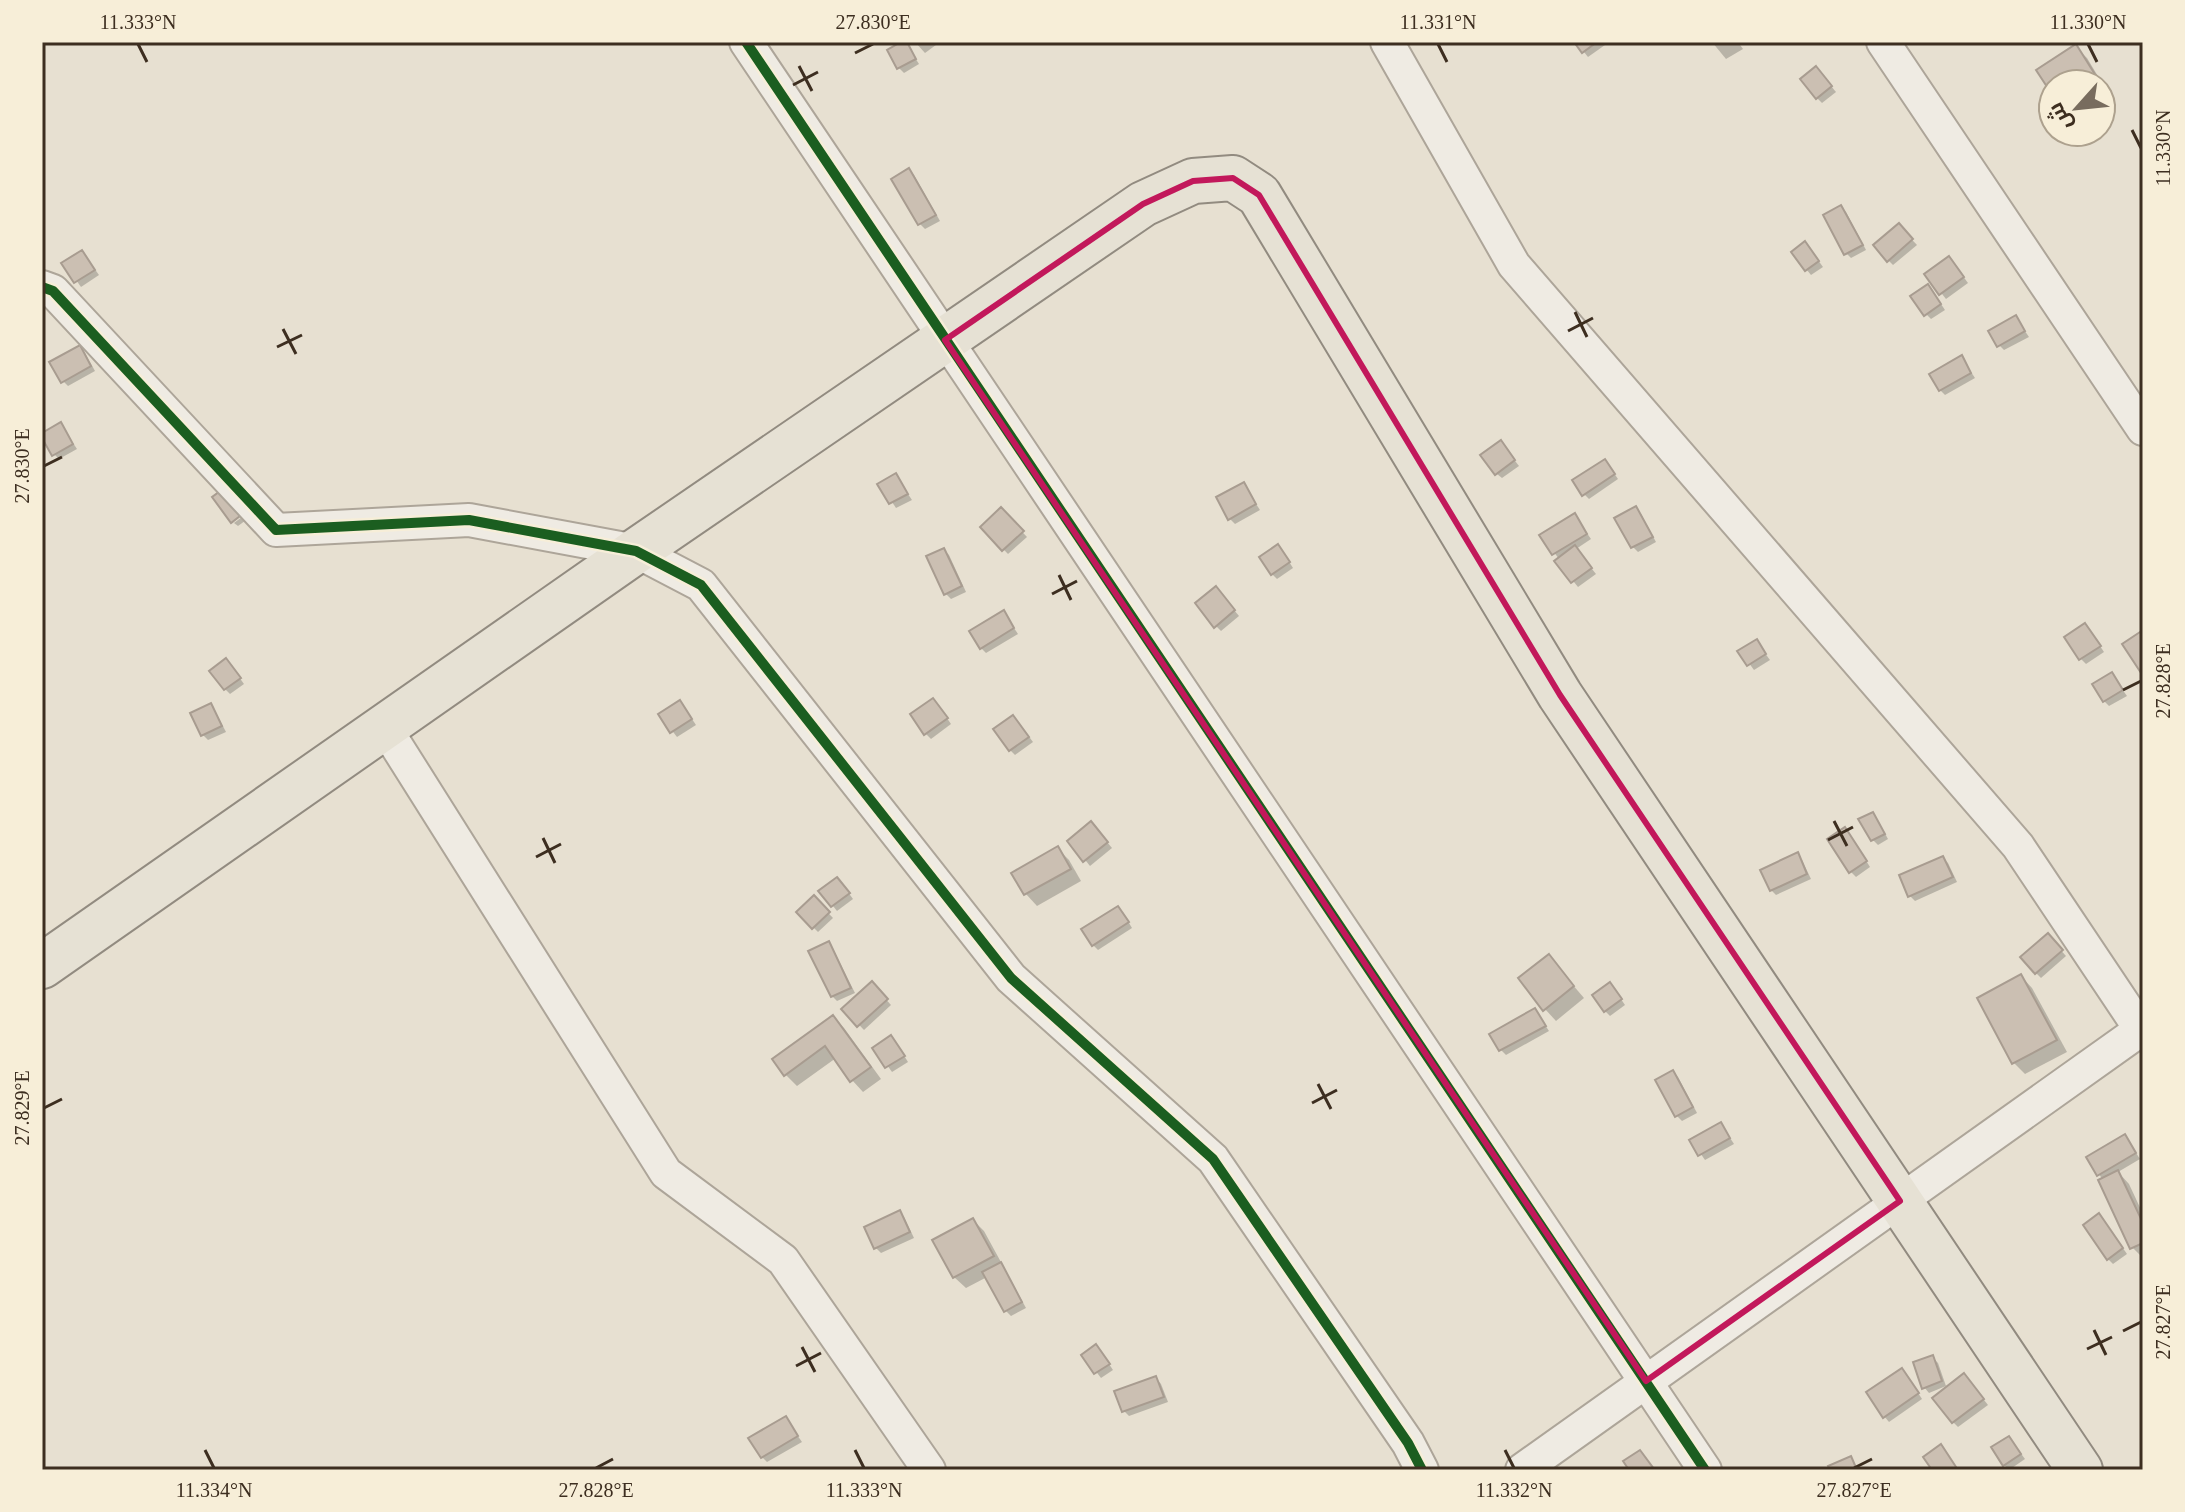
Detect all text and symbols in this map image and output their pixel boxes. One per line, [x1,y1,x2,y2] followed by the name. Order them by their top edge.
[100,11,176,33] text: 11.333°N
[835,11,911,33] text: 27.830°E
[1400,11,1476,33] text: 11.331°N
[2050,11,2126,33] text: 11.330°N
[2037,68,2117,148] north arrow
[2042,98,2078,135] text: ش
[2152,110,2174,186] text: 11.330°N
[11,428,33,504] text: 27.830°E
[2152,643,2174,719] text: 27.828°E
[11,1070,33,1146] text: 27.829°E
[2152,1284,2174,1360] text: 27.827°E
[176,1479,252,1501] text: 11.334°N
[558,1479,634,1501] text: 27.828°E
[826,1479,902,1501] text: 11.333°N
[1476,1479,1552,1501] text: 11.332°N
[1816,1479,1892,1501] text: 27.827°E

